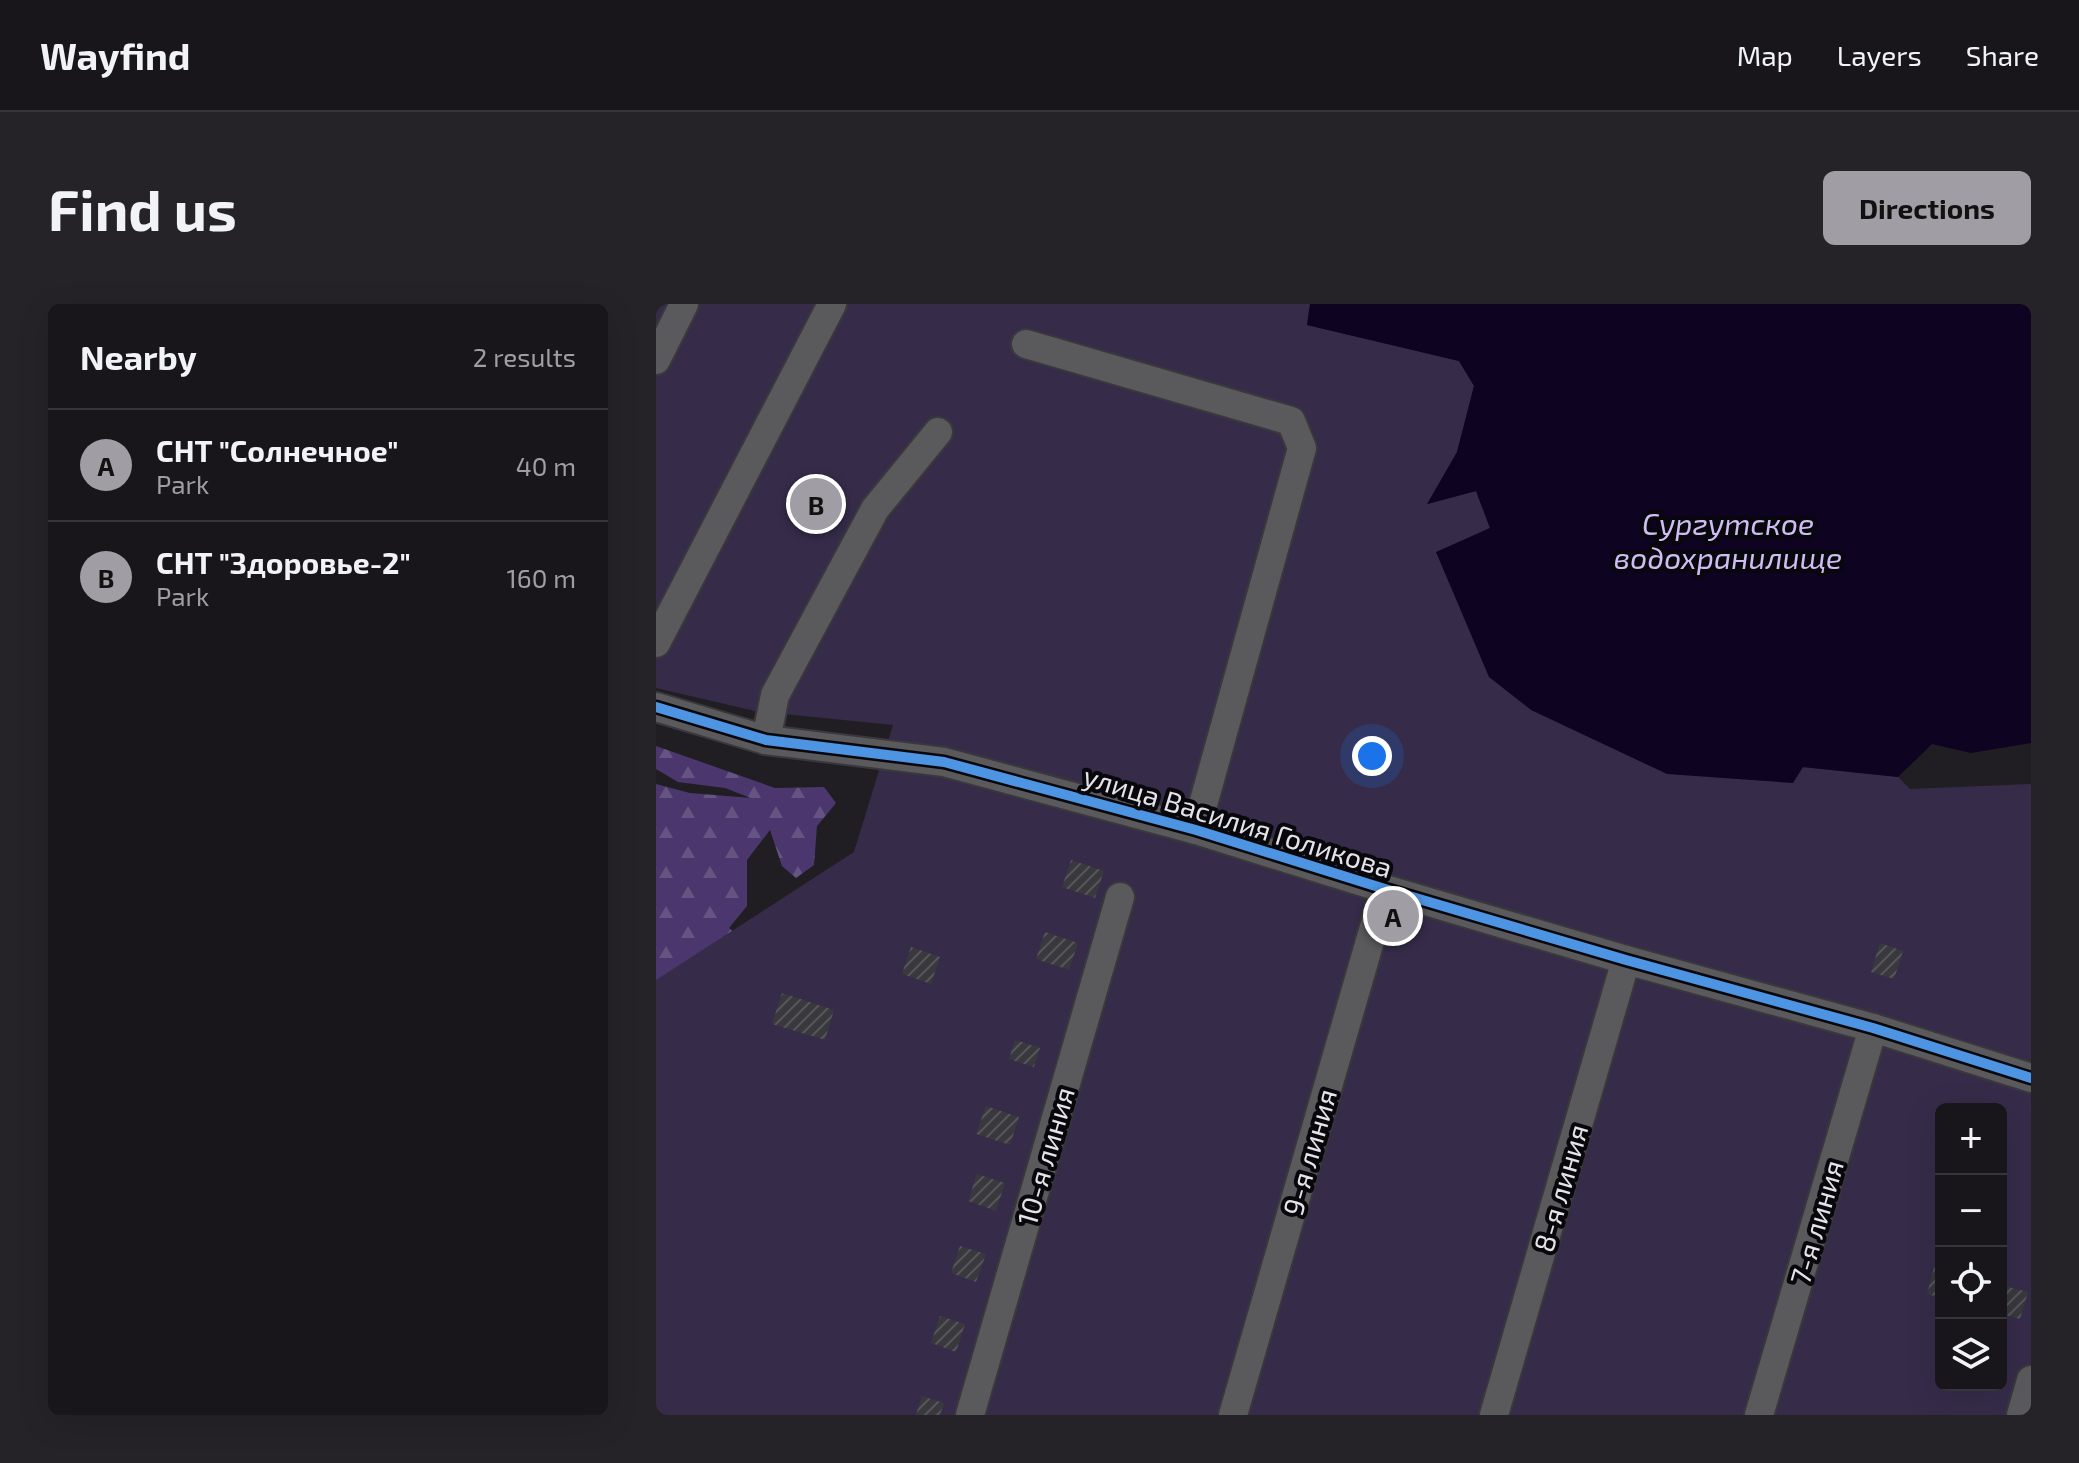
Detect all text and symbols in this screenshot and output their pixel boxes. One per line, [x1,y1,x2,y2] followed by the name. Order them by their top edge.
[40,32,191,78] text: Wayfind
[1737,38,1793,72] text: Map
[1837,38,1922,72] text: Layers
[1966,38,2039,72] text: Share
[1823,171,2031,245] button: Directions
[48,175,237,242] text: Find us
[80,336,197,377] text: Nearby
[473,341,576,372] text: 2 results
[156,432,399,468] text: СНТ "Солнечное"
[98,450,114,481] text: A
[516,450,576,481] text: 40 m
[156,468,209,499] text: Park
[790,474,842,534] pin: B
[1614,505,1842,575] water label: Сургутское водохранилище
[156,544,411,580] text: СНТ "Здоровье-2"
[98,562,114,593] text: B
[507,562,576,593] text: 160 m
[156,580,209,611] text: Park
[1352,736,1392,776] your location
[1080,758,1396,884] street label: улица Василия Голикова
[1367,886,1419,946] pin: A
[1009,1083,1081,1229] street label: 10-я линия
[1275,1085,1343,1219] street label: 9-я линия
[1935,1103,2007,1391] map controls
[1935,1103,2007,1175] button: +
[1526,1120,1594,1256] street label: 8-я линия
[1782,1156,1850,1288] street label: 7-я линия
[1935,1175,2007,1247] button: −
[1935,1247,2007,1319] button: locate
[1935,1319,2007,1391] button: layers

